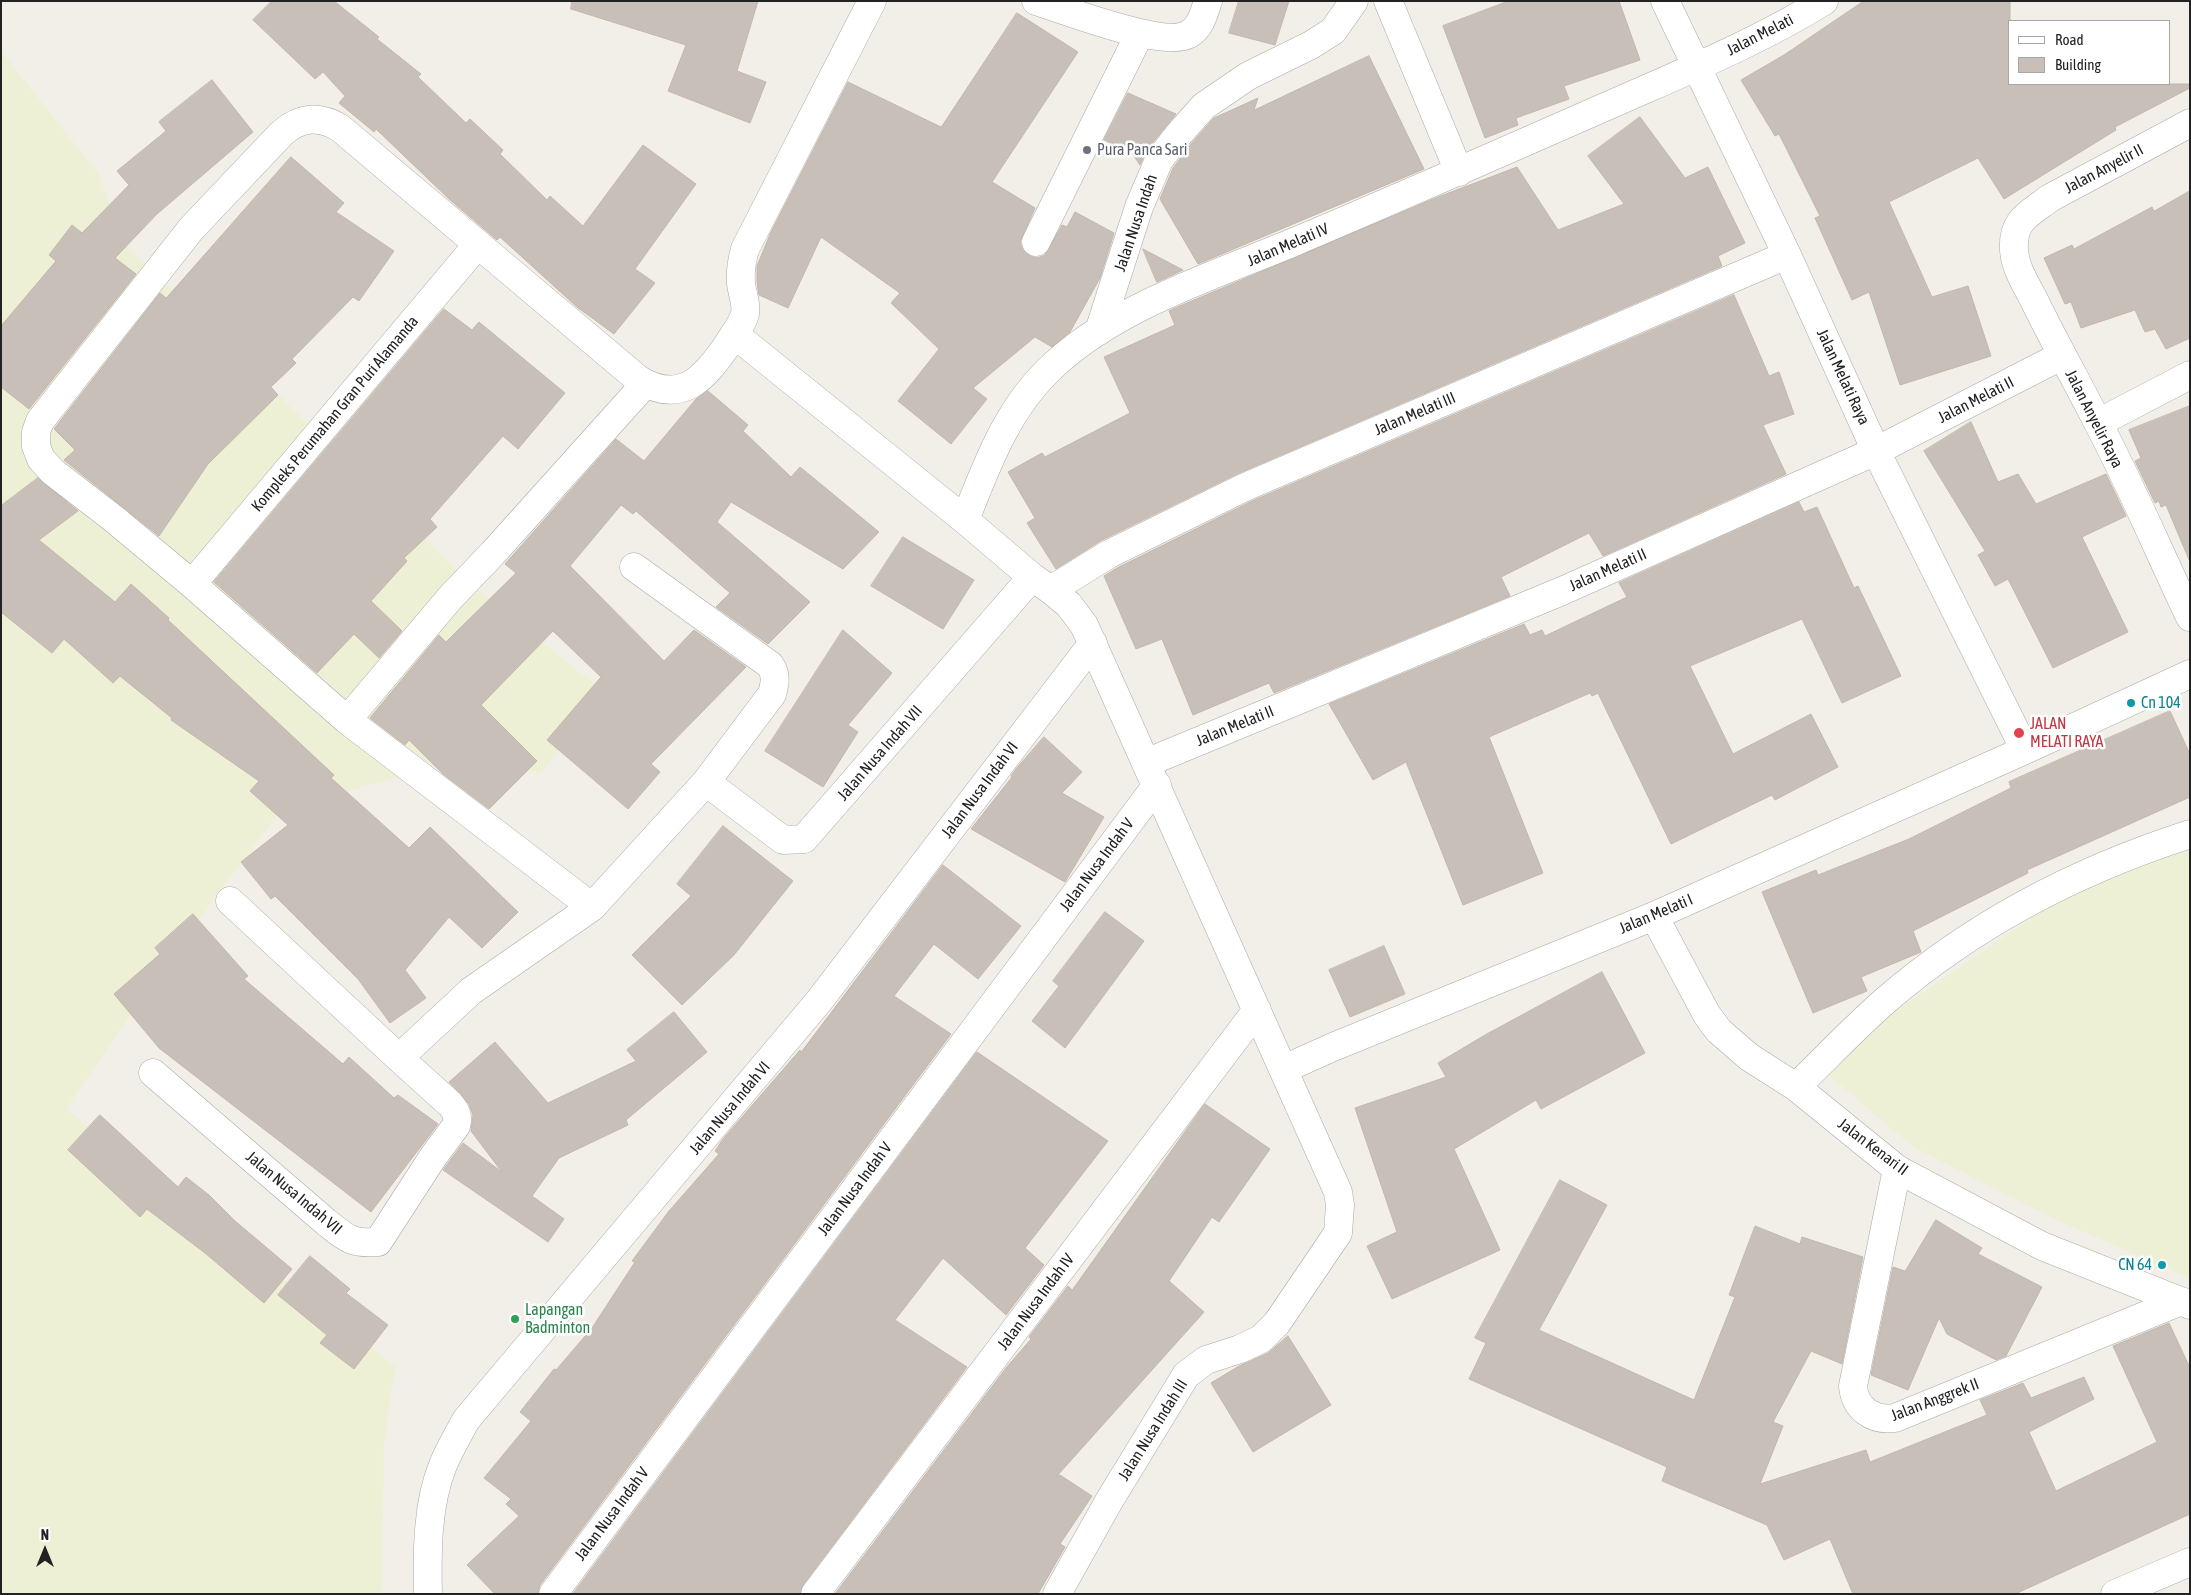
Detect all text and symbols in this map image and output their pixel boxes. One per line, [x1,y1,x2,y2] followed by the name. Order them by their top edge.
[1724,10,1796,60] street label: Jalan Melati
[2008,20,2171,85] legend
[2055,31,2084,48] text: Road
[2055,56,2101,73] text: Building
[1097,140,1187,160] place label: Pura Panca Sari
[2061,140,2147,198] street label: Jalan Anyelir II
[1081,144,1093,156] marker: Pura Panca Sari
[1110,172,1162,274] street label: Jalan Nusa Indah
[1245,219,1331,271] street label: Jalan Melati IV
[247,312,423,516] street label: Kompleks Perumahan Gran Puri Alamanda
[1812,326,1874,428] street label: Jalan Melati Raya
[2061,367,2127,471] street label: Jalan Anyelir Raya
[1935,373,2017,427] street label: Jalan Melati II
[1371,388,1459,440] street label: Jalan Melati III
[1566,544,1650,596] street label: Jalan Melati II
[2141,693,2181,713] place label: Cn 104
[2125,697,2137,709] marker: Cn 104
[834,702,926,804] street label: Jalan Nusa Indah VII
[1193,702,1277,750] street label: Jalan Melati II
[2030,714,2103,752] place label: JALAN MELATI RAYA
[2012,726,2026,740] marker: JALAN MELATI RAYA
[938,738,1022,842] street label: Jalan Nusa Indah VI
[1056,815,1138,915] street label: Jalan Nusa Indah V
[1616,890,1696,938] street label: Jalan Melati I
[686,1058,774,1158] street label: Jalan Nusa Indah VI
[1834,1114,1912,1180] street label: Jalan Kenari II
[814,1139,896,1239] street label: Jalan Nusa Indah V
[242,1147,346,1239] street label: Jalan Nusa Indah VII
[994,1250,1078,1354] street label: Jalan Nusa Indah IV
[2118,1255,2152,1275] place label: CN 64
[2156,1259,2168,1271] marker: CN 64
[525,1300,590,1338] place label: Lapangan Badminton
[509,1313,521,1325] marker: Lapangan Badminton
[1888,1374,1982,1426] street label: Jalan Anggrek II
[1114,1376,1192,1484] street label: Jalan Nusa Indah III
[571,1464,653,1564] street label: Jalan Nusa Indah V
[20,1525,70,1575] north arrow
[41,1527,49,1543] text: N

